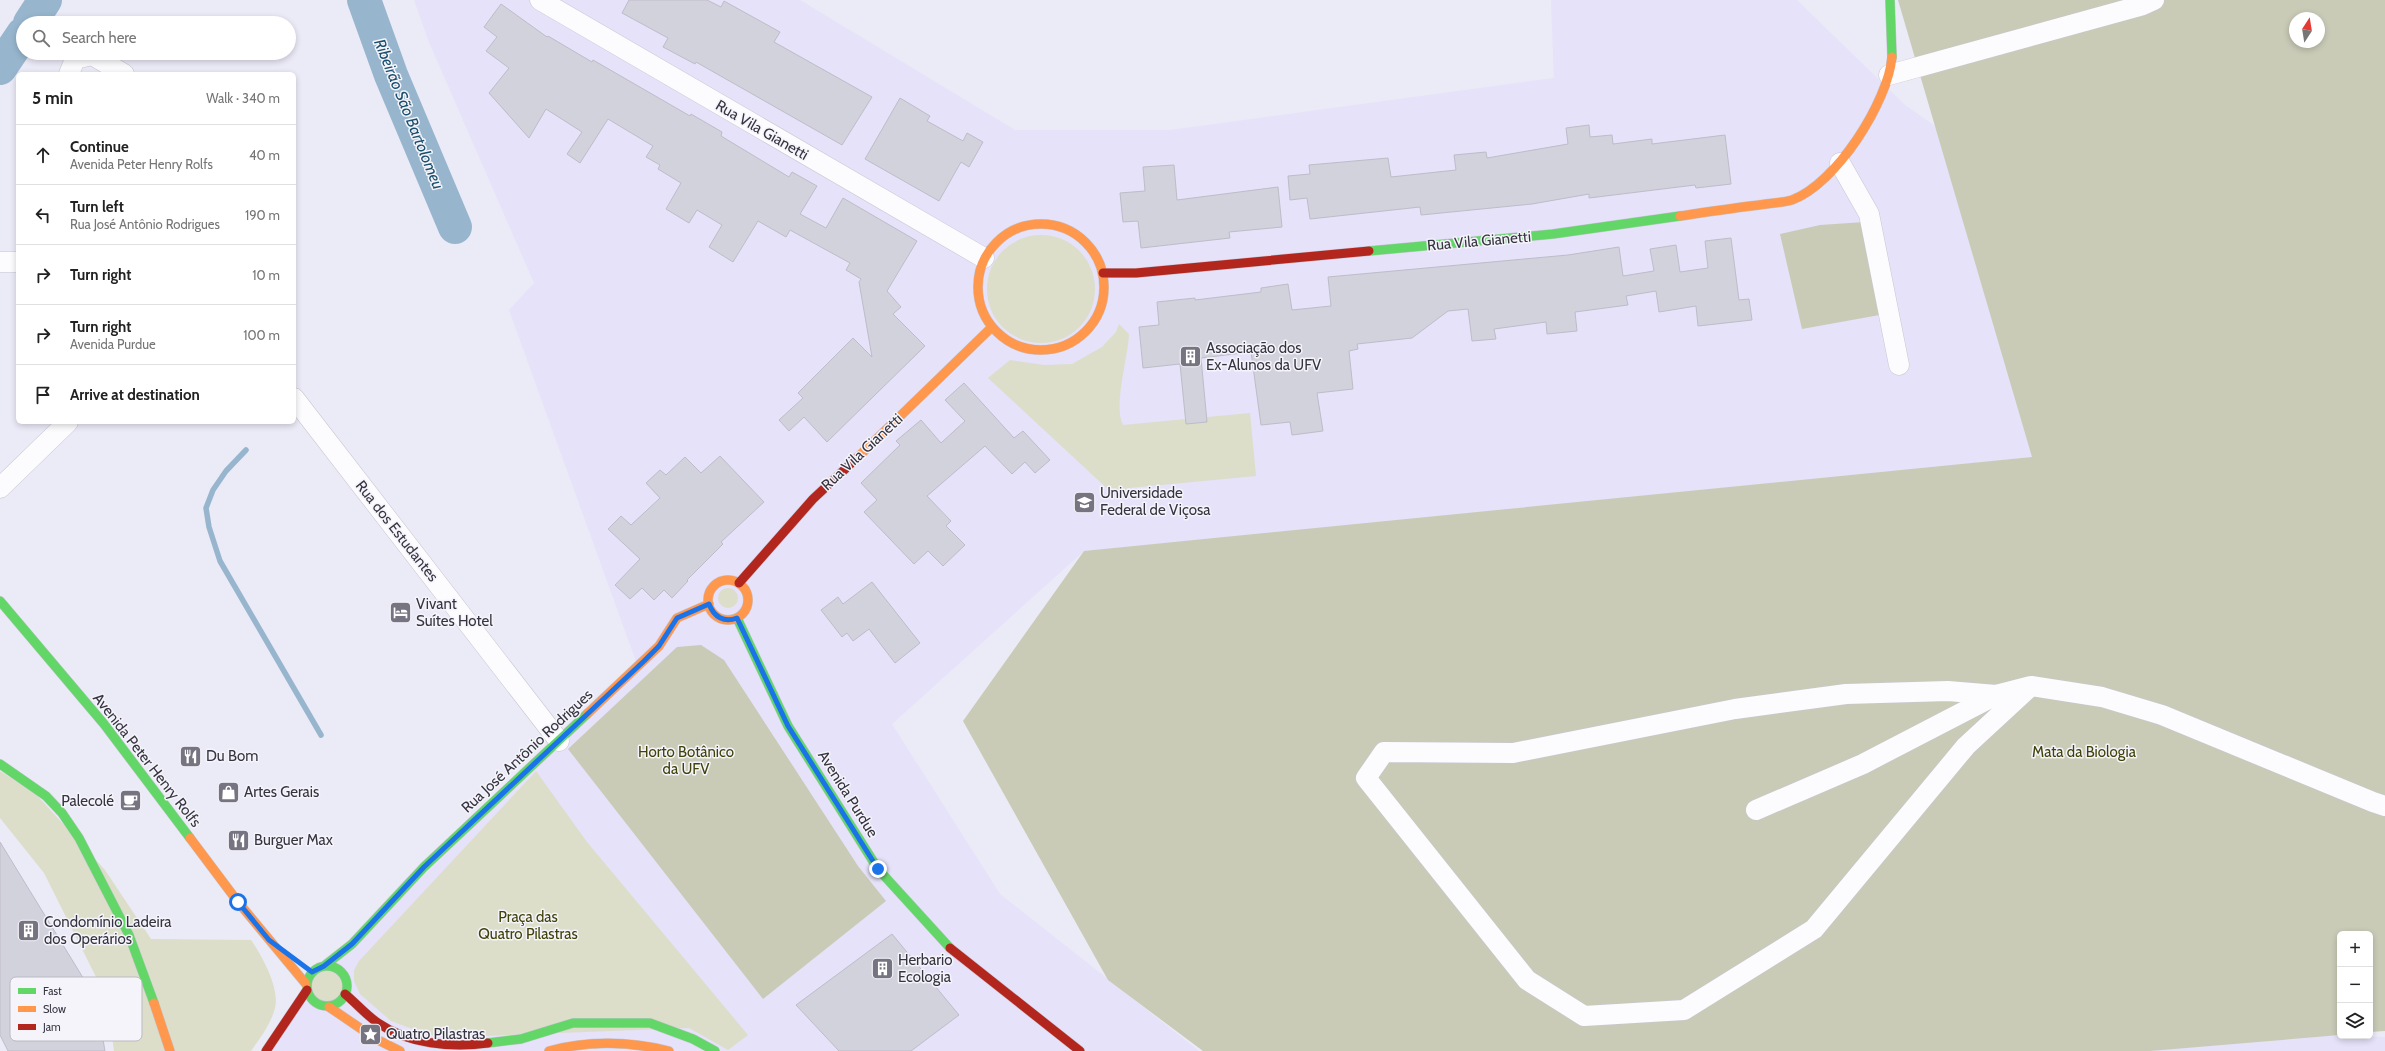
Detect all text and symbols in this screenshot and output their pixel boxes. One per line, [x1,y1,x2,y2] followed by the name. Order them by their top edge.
[2289,12,2325,48] north arrow
[16,16,296,60] search box
[30,27,52,49] icon: search
[62,29,137,47] text: Search here
[370,36,448,192] water label: Ribeirão São Bartolomeu
[32,88,73,108] text: 5 min
[206,90,280,106] text: Walk · 340 m
[712,96,812,164] street label: Rua Vila Gianetti
[70,138,129,156] text: Continue
[32,144,54,166] icon: ahead
[249,147,280,163] text: 40 m
[70,156,213,172] text: Avenida Peter Henry Rolfs
[70,198,124,216] text: Turn left
[32,204,54,226] icon: left
[245,207,280,223] text: 190 m
[70,216,220,232] text: Rua José Antônio Rodrigues
[1426,227,1532,255] street label: Rua Vila Gianetti
[32,264,54,286] icon: right
[70,266,131,284] text: Turn right
[252,267,280,283] text: 10 m
[70,318,131,336] text: Turn right
[32,324,54,346] icon: right
[243,327,280,343] text: 100 m
[70,336,156,352] text: Avenida Purdue
[1206,339,1322,374] place label: Associação dos Ex-Alunos da UFV
[1177,344,1203,370] building icon: Associação dos Ex-Alunos da UFV
[32,384,54,406] icon: arrive
[70,386,200,404] text: Arrive at destination
[818,410,906,494] street label: Rua Vila Gianetti
[352,477,442,585] street label: Rua dos Estudantes
[1100,484,1211,519] place label: Universidade Federal de Viçosa
[1071,489,1097,515] school or university icon: Universidade Federal de Viçosa
[416,595,493,630] place label: Vivant Suítes Hotel
[388,600,414,626] hotel icon: Vivant Suítes Hotel
[458,685,596,817] street label: Rua José Antônio Rodrigues
[89,690,205,830] street label: Avenida Peter Henry Rolfs
[178,743,204,769] restaurant icon: Du Bom
[638,743,734,778] park label: Horto Botânico da UFV
[2032,743,2137,761] park label: Mata da Biologia
[206,747,258,765] place label: Du Bom
[814,747,882,841] street label: Avenida Purdue
[216,779,242,805] shop icon: Artes Gerais
[244,783,319,801] place label: Artes Gerais
[117,788,143,814] cafe icon: Palecolé
[61,792,114,810] place label: Palecolé
[226,827,252,853] restaurant icon: Burguer Max
[254,831,333,849] place label: Burguer Max
[869,860,887,878] route end
[229,893,247,911] route start
[478,908,578,943] park label: Praça das Quatro Pilastras
[44,913,172,948] place label: Condomínio Ladeira dos Operários
[15,918,41,944] building icon: Condomínio Ladeira dos Operários
[2337,931,2373,1039] map controls
[2337,931,2373,967] button: +
[898,951,953,986] place label: Herbario Ecologia
[869,956,895,982] building icon: Herbario Ecologia
[2337,967,2373,1003] button: −
[10,977,142,1041] legend
[43,984,62,998] text: Fast
[43,1002,66,1016] text: Slow
[2337,1003,2373,1039] button: layers
[42,1020,61,1034] text: Jam
[358,1021,384,1047] place icon: Quatro Pilastras
[386,1025,485,1043] place label: Quatro Pilastras

